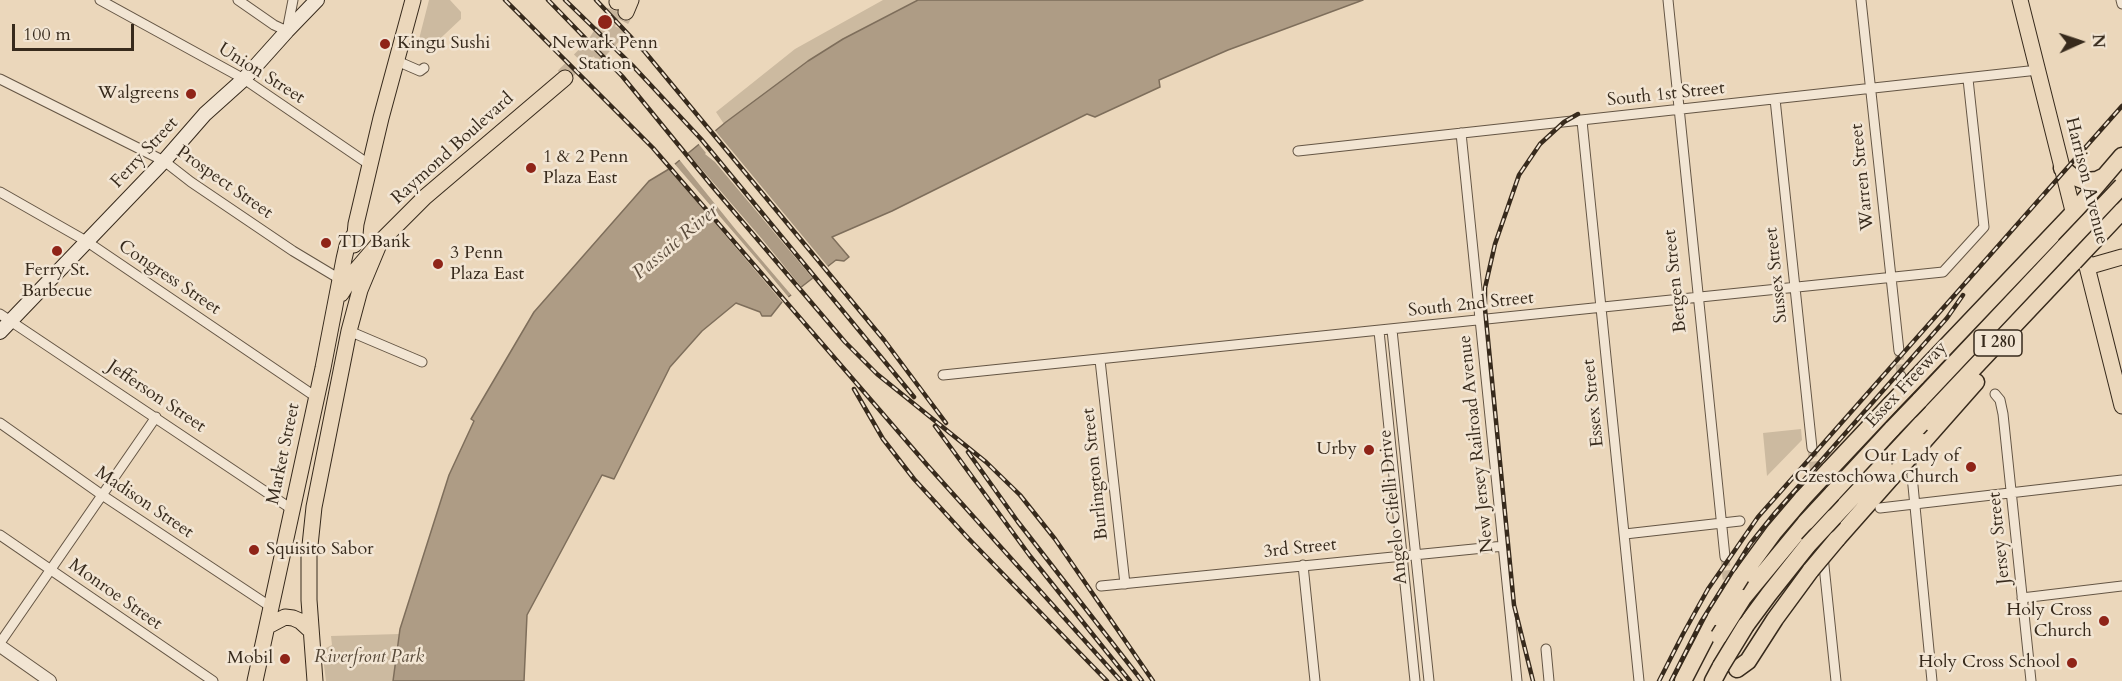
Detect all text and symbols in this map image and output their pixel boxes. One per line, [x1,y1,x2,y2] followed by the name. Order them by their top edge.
[15,12,136,50] scale bar
[2050,12,2110,72] north arrow
[596,13,614,31] marker: Newark Penn Station
[23,22,71,47] text: 100 m
[397,33,490,55] place label: Kingu Sushi
[552,33,658,76] place label: Newark Penn Station
[2087,34,2109,49] text: N
[378,37,392,51] marker: Kingu Sushi
[214,39,308,109] street label: Union Street
[1606,78,1726,112] street label: South 1st Street
[98,83,179,105] place label: Walgreens
[184,87,198,101] marker: Walgreens
[387,88,519,210] street label: Raymond Boulevard
[107,113,183,193] street label: Ferry Street
[2060,115,2112,247] street label: Harrison Avenue
[1847,122,1879,232] street label: Warren Street
[172,142,276,224] street label: Prospect Street
[543,147,629,190] place label: 1 & 2 Penn Plaza East
[524,161,538,175] marker: 1 & 2 Penn Plaza East
[628,200,724,286] water label: Passaic River
[1761,226,1793,324] street label: Sussex Street
[1660,228,1692,334] street label: Bergen Street
[338,232,411,254] place label: TD Bank
[114,236,224,320] street label: Congress Street
[319,236,333,250] marker: TD Bank
[450,243,524,286] place label: 3 Penn Plaza East
[50,244,64,258] marker: Ferry St. Barbecue
[431,257,445,271] marker: 3 Penn Plaza East
[22,260,92,302] place label: Ferry St. Barbecue
[1407,288,1535,322] street label: South 2nd Street
[1974,330,2022,356] road number: I 280
[1455,334,1499,554] street label: New Jersey Railroad Avenue
[1862,337,1952,433] street label: Essex Freeway
[103,356,209,438] street label: Jefferson Street
[1579,358,1609,448] street label: Essex Street
[263,401,305,507] street label: Market Street
[1078,407,1114,541] street label: Burlington Street
[1375,429,1413,585] street label: Angelo Cifelli Drive
[1317,439,1357,461] place label: Urby
[1362,443,1376,457] marker: Urby
[1795,446,1959,488] place label: Our Lady of Czestochowa Church
[1964,460,1978,474] marker: Our Lady of Czestochowa Church
[91,462,197,544] street label: Madison Street
[1984,491,2016,585] street label: Jersey Street
[1262,534,1338,564] street label: 3rd Street
[266,539,374,561] place label: Squisito Sabor
[247,543,261,557] marker: Squisito Sabor
[64,555,166,635] street label: Monroe Street
[2006,600,2092,642] place label: Holy Cross Church
[2097,614,2111,628] marker: Holy Cross Church
[314,647,424,669] park label: Riverfront Park
[227,648,273,670] place label: Mobil
[278,652,292,666] marker: Mobil
[1918,652,2060,674] place label: Holy Cross School
[2065,656,2079,670] marker: Holy Cross School

